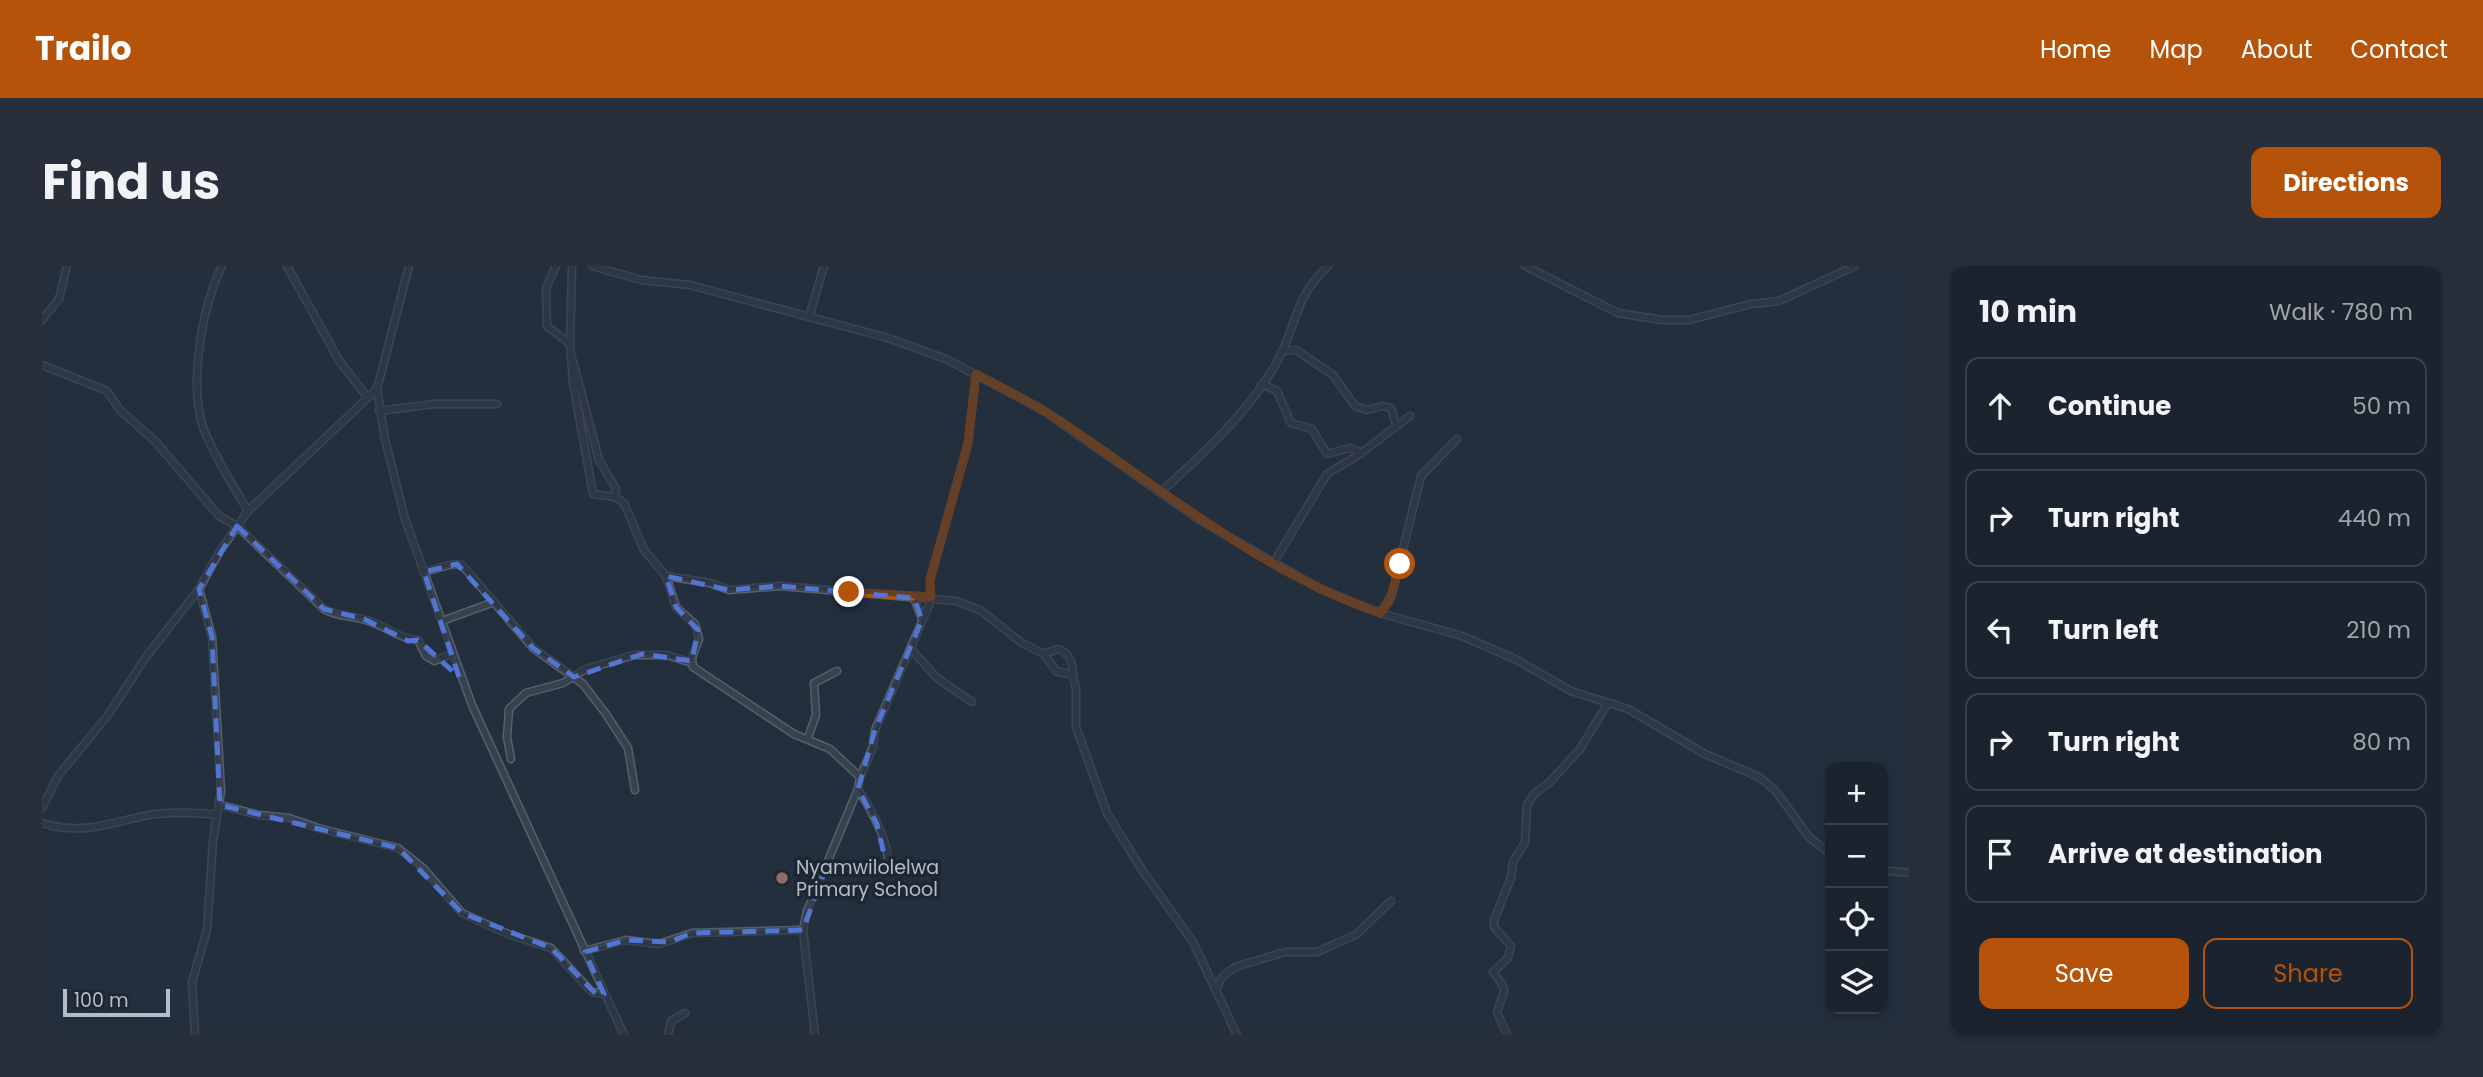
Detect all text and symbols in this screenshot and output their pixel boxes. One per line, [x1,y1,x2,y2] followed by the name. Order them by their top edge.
[35,25,132,72] text: Trailo
[2040,33,2112,66] text: Home
[2150,33,2203,66] text: Map
[2241,33,2312,66] text: About
[2350,33,2448,66] text: Contact
[2251,147,2441,218] button: Directions
[42,148,220,216] text: Find us
[1979,290,2077,333] text: 10 min
[2269,296,2413,328] text: Walk · 780 m
[1981,387,2019,425] icon: ahead
[2048,388,2171,424] text: Continue
[2352,390,2411,422] text: 50 m
[1981,499,2019,537] icon: right
[2048,500,2180,536] text: Turn right
[2338,502,2411,534] text: 440 m
[1384,548,1415,579] route start
[833,576,864,607] route end
[1981,611,2019,649] icon: left
[2048,612,2159,648] text: Turn left
[2346,614,2411,646] text: 210 m
[1981,723,2019,761] icon: right
[2048,724,2180,760] text: Turn right
[2352,726,2411,758] text: 80 m
[1825,762,1888,1014] map controls
[1825,762,1888,825] button: +
[1825,825,1888,888] button: −
[1981,835,2019,873] icon: arrive
[2048,836,2323,872] text: Arrive at destination
[796,854,939,903] place label: Nyamwilolelwa Primary School
[774,870,790,886] marker: Nyamwilolelwa Primary School
[1825,888,1888,951] button: locate
[1979,938,2189,1009] button: Save
[2203,938,2413,1009] button: Share
[1825,951,1888,1014] button: layers
[63,986,170,1018] scale bar
[74,987,129,1014] text: 100 m

